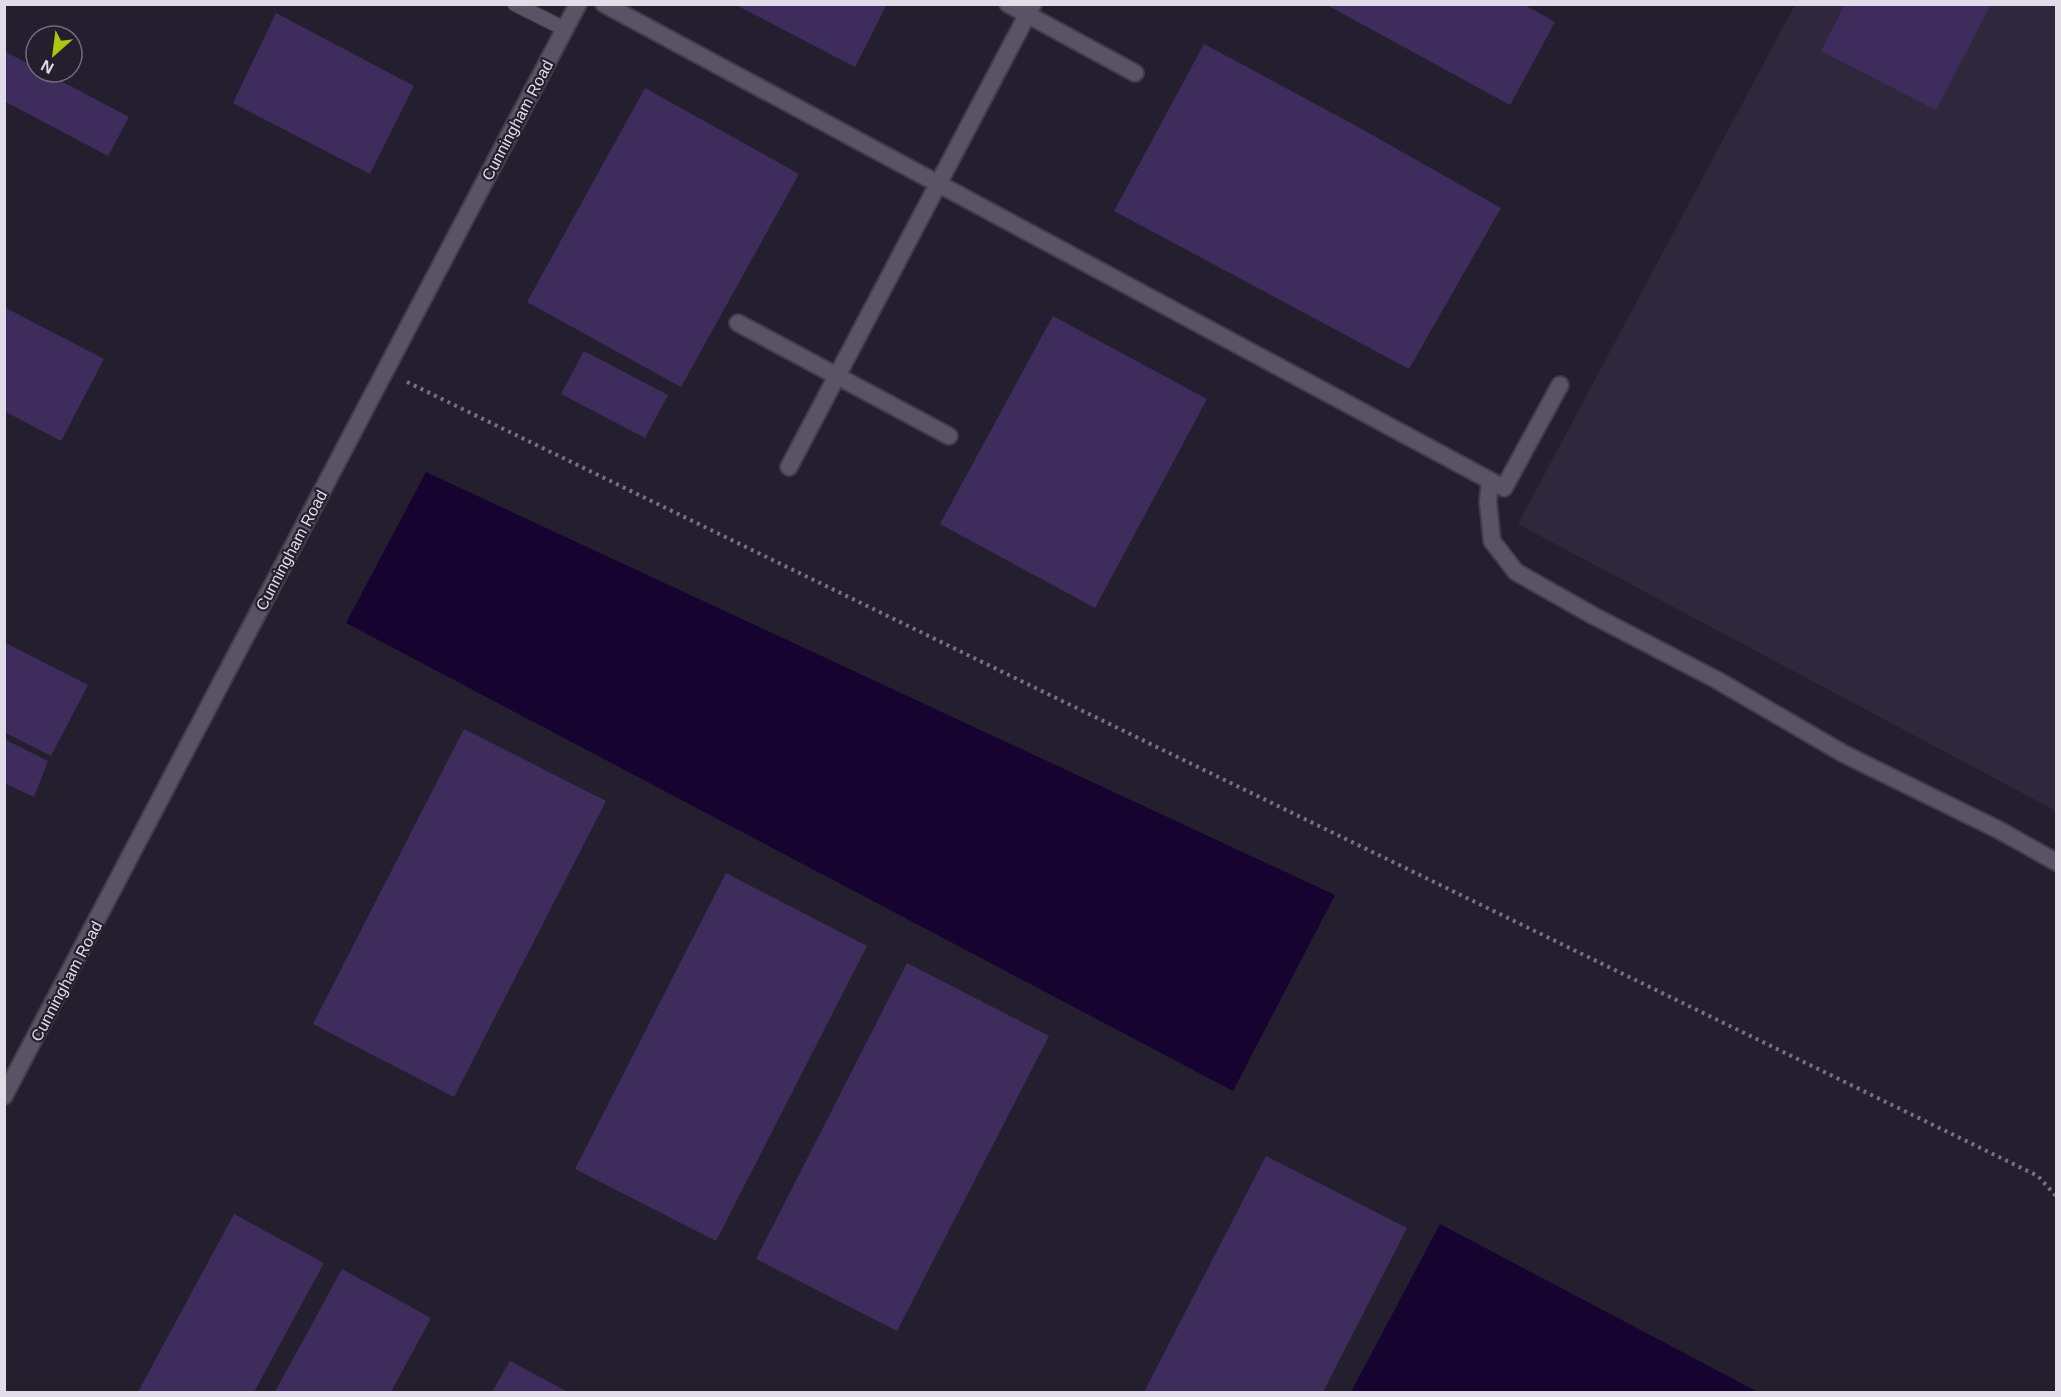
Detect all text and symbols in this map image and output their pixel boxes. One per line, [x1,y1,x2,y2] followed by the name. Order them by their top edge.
[24,24,84,84] north arrow
[38,57,56,77] text: N
[479,57,556,183] street label: Cunningham Road
[253,487,330,613] street label: Cunningham Road
[28,918,105,1044] street label: Cunningham Road

